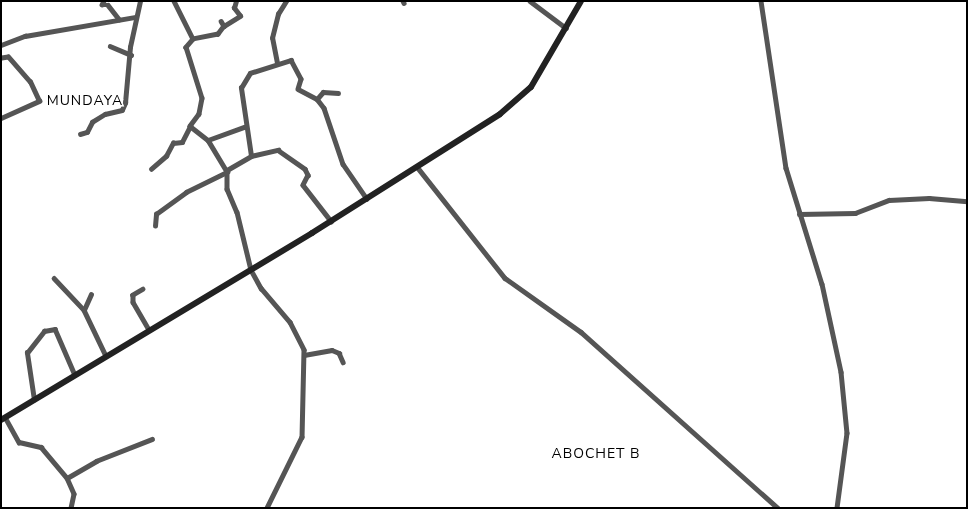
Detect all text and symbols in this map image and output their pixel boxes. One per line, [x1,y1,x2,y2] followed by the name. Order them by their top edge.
[47,93,123,109] district label: MUNDAYA
[552,446,640,462] district label: ABOCHET B

